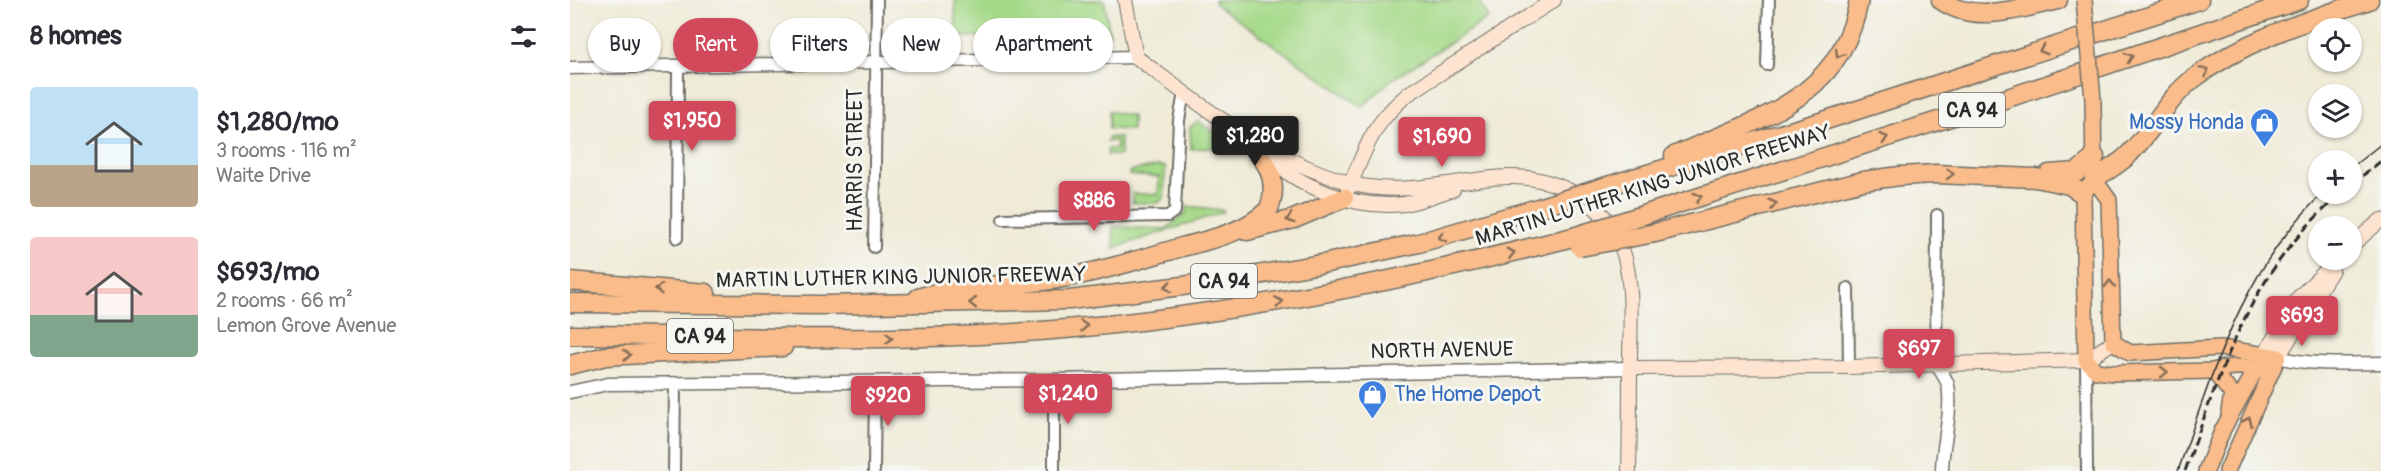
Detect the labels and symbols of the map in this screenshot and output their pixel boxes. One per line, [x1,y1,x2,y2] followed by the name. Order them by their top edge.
[2038,43,2049,56] one-way arrow
[1836,48,1847,59] one-way arrow
[2123,51,2134,64] one-way arrow
[2198,67,2209,78] one-way arrow
[842,88,869,232] street label: HARRIS STREET
[1939,93,2005,127] road number: CA 94
[643,101,741,152] pin: $1,950
[2249,106,2281,148] shop icon: Mossy Honda
[2129,109,2244,136] place label: Mossy Honda
[1206,116,1304,167] pin: $1,280
[1393,117,1491,168] pin: $1,690
[1472,118,1834,252] street label: MARTIN LUTHER KING JUNIOR FREEWAY
[1878,133,1889,145] one-way arrow
[1945,168,1954,181] one-way arrow
[1058,181,1130,232] pin: $886
[1692,192,1703,204] one-way arrow
[1768,199,1778,212] one-way arrow
[1285,212,1296,224] one-way arrow
[1437,229,1447,242] one-way arrow
[1506,247,1516,260] one-way arrow
[716,261,1086,294] street label: MARTIN LUTHER KING JUNIOR FREEWAY
[1191,264,1257,298] road number: CA 94
[2104,280,2116,289] one-way arrow
[1163,281,1172,293] one-way arrow
[654,283,664,296] one-way arrow
[1275,296,1284,308] one-way arrow
[2266,296,2338,347] pin: $693
[969,297,978,309] one-way arrow
[667,319,733,353] road number: CA 94
[1079,320,1089,333] one-way arrow
[1883,329,1955,380] pin: $697
[885,331,894,344] one-way arrow
[1370,336,1514,365] street label: NORTH AVENUE
[623,348,632,361] one-way arrow
[2159,366,2168,378] one-way arrow
[1019,374,1117,425] pin: $1,240
[852,376,924,427] pin: $920
[1357,378,1389,420] shop icon: The Home Depot
[1394,381,1542,408] place label: The Home Depot
[2241,417,2253,428] one-way arrow

